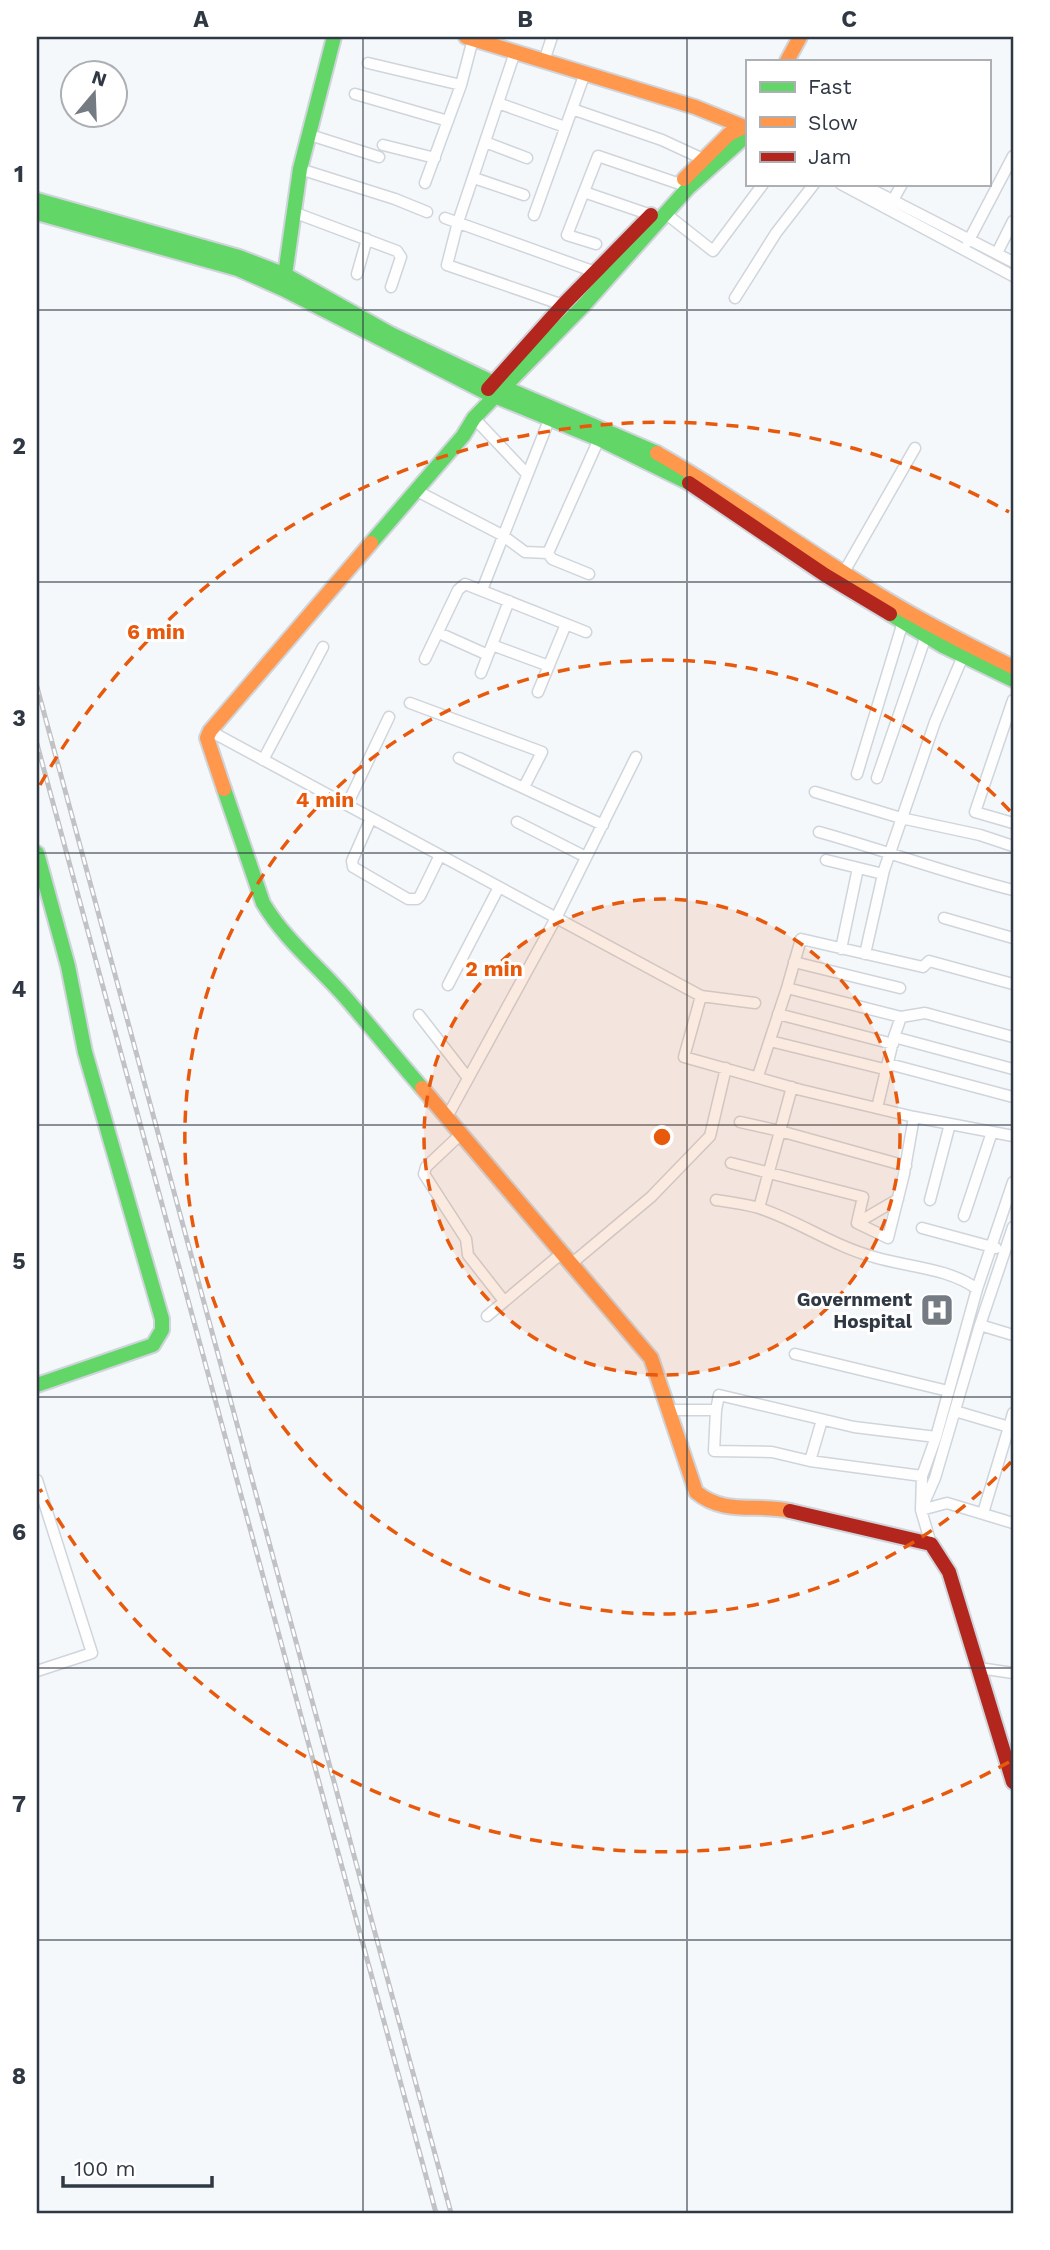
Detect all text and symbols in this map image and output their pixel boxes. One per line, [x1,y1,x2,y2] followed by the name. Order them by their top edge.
[193,6,209,33] text: A
[517,6,533,33] text: B
[841,6,857,33] text: C
[60,60,130,130] north arrow
[746,60,990,186] legend
[89,65,110,92] text: N
[808,74,852,99] text: Fast
[808,110,858,135] text: Slow
[808,144,851,169] text: Jam
[14,161,24,188] text: 1
[12,433,26,460] text: 2
[127,619,185,644] text: 6 min
[12,705,26,732] text: 3
[296,787,354,812] text: 4 min
[465,956,523,981] text: 2 min
[12,976,27,1003] text: 4
[650,1125,674,1149] centre of rings
[12,1248,26,1275] text: 5
[797,1288,913,1333] place label: Government Hospital
[918,1291,956,1329] hospital icon: Government Hospital
[12,1519,26,1546] text: 6
[12,1791,26,1818] text: 7
[12,2063,26,2090] text: 8
[63,2145,212,2189] scale bar
[74,2156,136,2181] text: 100 m

